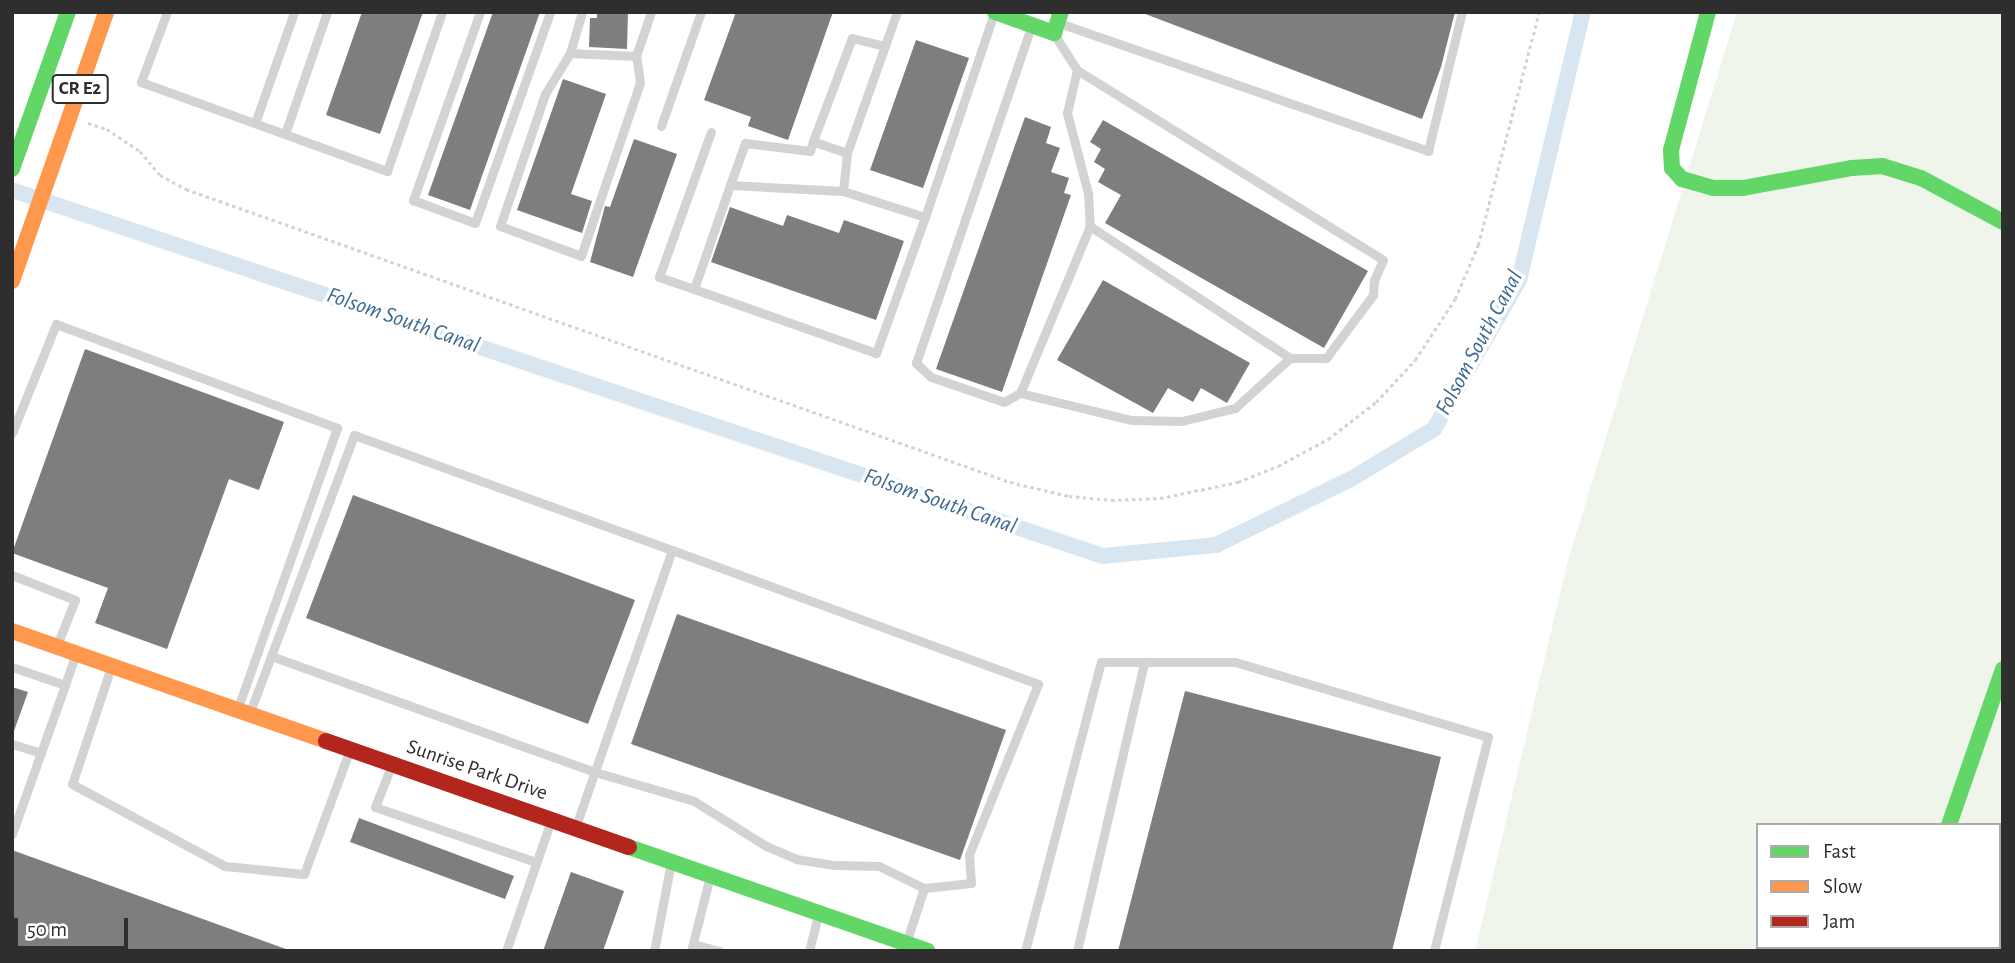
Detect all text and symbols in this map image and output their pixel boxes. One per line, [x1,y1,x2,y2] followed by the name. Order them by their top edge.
[50,74,110,104] road number: CR E2
[1430,266,1530,420] water label: Folsom South Canal
[323,282,483,360] water label: Folsom South Canal
[860,463,1020,541] water label: Folsom South Canal
[403,734,551,806] street label: Sunrise Park Drive
[1756,823,2001,949] legend
[1823,841,1856,862] text: Fast
[1823,876,1862,897] text: Slow
[18,904,131,948] scale bar
[1823,911,1855,932] text: Jam
[27,919,67,940] text: 50 m

